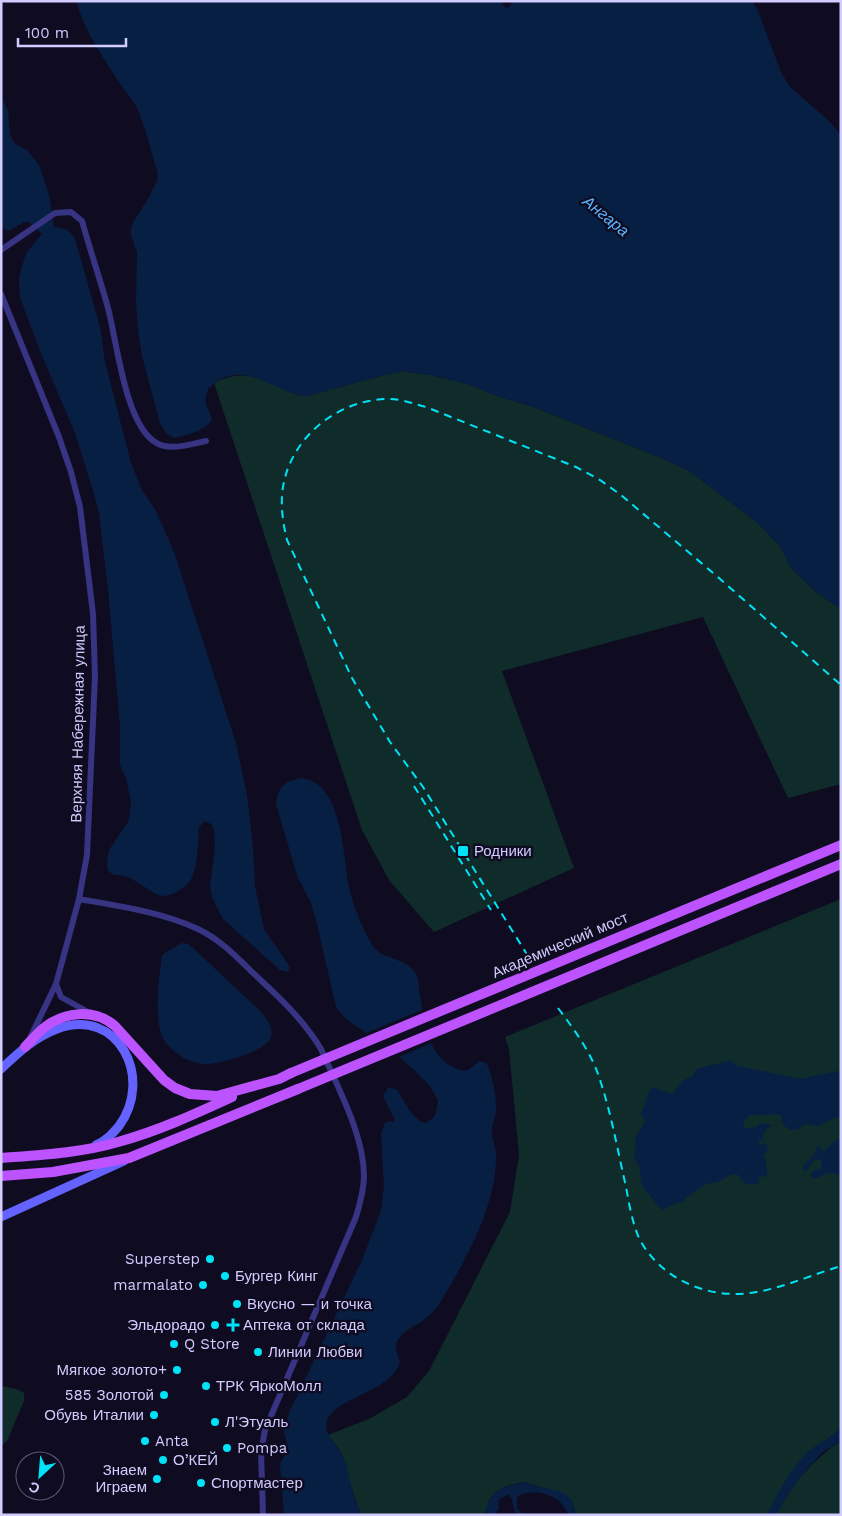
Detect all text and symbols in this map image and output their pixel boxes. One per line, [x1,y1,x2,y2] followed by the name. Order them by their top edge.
[18,15,125,47] scale bar
[25,24,69,42] text: 100 m
[578,191,633,240] water label: Ангара
[67,625,89,823] street label: Верхняя Набережная улица
[474,842,532,860] place label: Родники
[456,844,470,858] marker: Родники
[489,908,631,982] street label: Академический мост
[125,1250,200,1268] place label: Superstep
[204,1253,216,1265] marker: Superstep
[235,1267,319,1285] place label: Бургер Кинг
[219,1270,231,1282] marker: Бургер Кинг
[113,1276,193,1294] place label: marmalato
[197,1279,209,1291] marker: marmalato
[247,1295,373,1313] place label: Вкусно — и точка
[231,1298,243,1310] marker: Вкусно — и точка
[127,1316,205,1334] place label: Эльдорадо
[243,1316,366,1334] place label: Аптека от склада
[209,1319,221,1331] marker: Эльдорадо
[227,1319,239,1331] marker: Аптека от склада
[184,1335,240,1353] place label: Q Store
[168,1338,180,1350] marker: Q Store
[268,1343,362,1361] place label: Линии Любви
[252,1346,264,1358] marker: Линии Любви
[57,1361,167,1379] place label: Мягкое золото+
[171,1364,183,1376] marker: Мягкое золото+
[216,1377,321,1395] place label: ТРК ЯркоМолл
[200,1380,212,1392] marker: ТРК ЯркоМолл
[65,1386,154,1404] place label: 585 Золотой
[158,1389,170,1401] marker: 585 Золотой
[44,1406,144,1424] place label: Обувь Италии
[148,1409,160,1421] marker: Обувь Италии
[225,1413,289,1431] place label: Л'Этуаль
[209,1416,221,1428] marker: Л'Этуаль
[155,1432,189,1450] place label: Anta
[139,1435,151,1447] marker: Anta
[237,1439,288,1457] place label: Pompa
[221,1442,233,1454] marker: Pompa
[15,1451,65,1501] north arrow
[173,1451,218,1469] place label: О’КЕЙ
[157,1454,169,1466] marker: О’КЕЙ
[95,1461,147,1496] place label: Знаем Играем
[151,1473,163,1485] marker: Знаем Играем
[211,1474,303,1492] place label: Спортмастер
[195,1477,207,1489] marker: Спортмастер
[26,1478,42,1497] text: С

